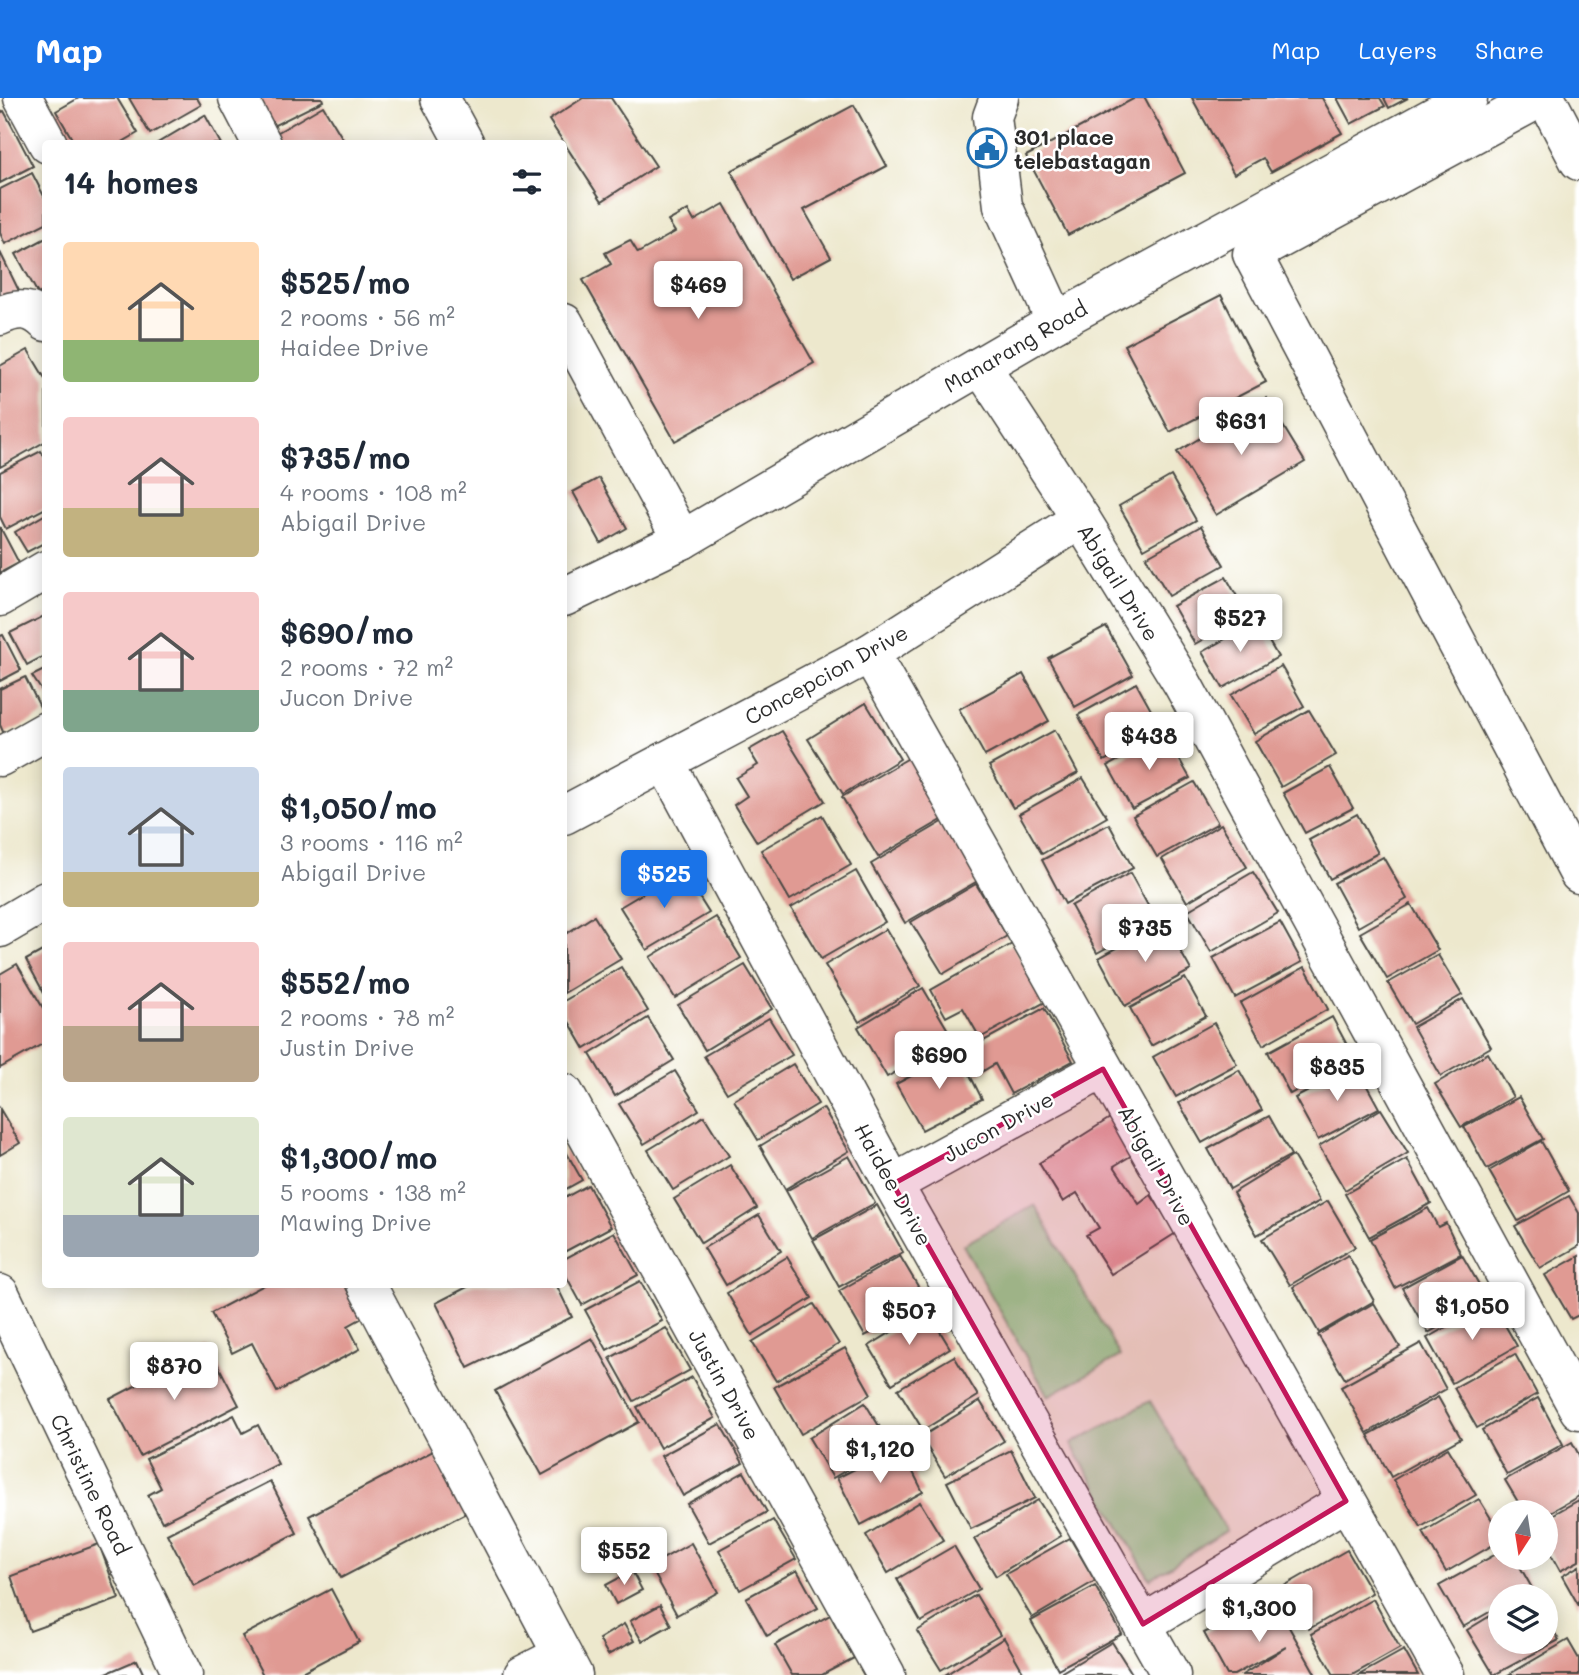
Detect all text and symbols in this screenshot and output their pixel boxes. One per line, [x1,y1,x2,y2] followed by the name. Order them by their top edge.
[35,28,103,71] text: Map
[1272,34,1320,65] text: Map
[1358,34,1437,65] text: Layers
[1475,34,1544,65] text: Share
[1014,123,1151,174] place label: 301 place telebastagan
[966,127,1008,169] public building icon: 301 place telebastagan
[63,162,199,202] text: 14 homes
[508,163,546,201] icon: filters
[280,262,410,302] text: $525/mo
[657,262,739,321] pin: $469
[670,269,726,299] text: $469
[119,270,203,354] icon: home
[939,294,1091,398] street label: Manarang Road
[280,302,455,332] text: 2 rooms · 56 m²
[280,332,429,362] text: Haidee Drive
[1200,398,1282,457] pin: $631
[1215,405,1267,435] text: $631
[280,437,410,477] text: $735/mo
[119,445,203,529] icon: home
[280,477,467,507] text: 4 rooms · 108 m²
[280,507,426,537] text: Abigail Drive
[1072,518,1166,646] street label: Abigail Drive
[1199,594,1281,654] pin: $527
[1213,602,1267,632] text: $527
[280,612,414,652] text: $690/mo
[740,618,912,730] street label: Concepcion Drive
[119,620,203,704] icon: home
[280,652,453,682] text: 2 rooms · 72 m²
[280,682,413,712] text: Jucon Drive
[1108,712,1190,772] pin: $438
[1121,720,1177,750] text: $438
[280,787,437,827] text: $1,050/mo
[119,795,203,879] icon: home
[280,827,463,857] text: 3 rooms · 116 m²
[623,850,705,910] pin: $525
[280,857,426,887] text: Abigail Drive
[637,858,691,888] text: $525
[1104,904,1186,964] pin: $735
[1118,912,1172,942] text: $735
[280,962,410,1002] text: $552/mo
[119,970,203,1054] icon: home
[280,1002,454,1032] text: 2 rooms · 78 m²
[280,1032,414,1062] text: Justin Drive
[898,1032,980,1091] pin: $690
[911,1039,967,1069] text: $690
[1296,1044,1378,1103] pin: $835
[1309,1051,1365,1081] text: $835
[938,1085,1058,1167] street label: Jucon Drive
[1113,1100,1201,1230] street label: Abigail Drive
[849,1118,939,1250] street label: Haidee Drive
[280,1137,437,1177] text: $1,300/mo
[119,1145,203,1229] icon: home
[280,1177,466,1207] text: 5 rooms · 138 m²
[280,1207,432,1237] text: Mawing Drive
[1415,1282,1529,1342] pin: $1,050
[868,1288,950,1347] pin: $507
[1435,1290,1509,1320] text: $1,050
[881,1295,937,1325] text: $507
[683,1324,767,1444] street label: Justin Drive
[133,1342,215,1402] pin: $870
[146,1350,202,1380] text: $870
[45,1409,137,1559] street label: Christine Road
[823,1426,937,1485] pin: $1,120
[845,1433,915,1463] text: $1,120
[1488,1500,1558,1570] north arrow
[1488,1500,1558,1654] map controls
[583,1528,665,1587] pin: $552
[597,1535,651,1565] text: $552
[1202,1584,1316,1644] pin: $1,300
[1488,1584,1558,1654] button: layers
[1222,1592,1296,1622] text: $1,300

